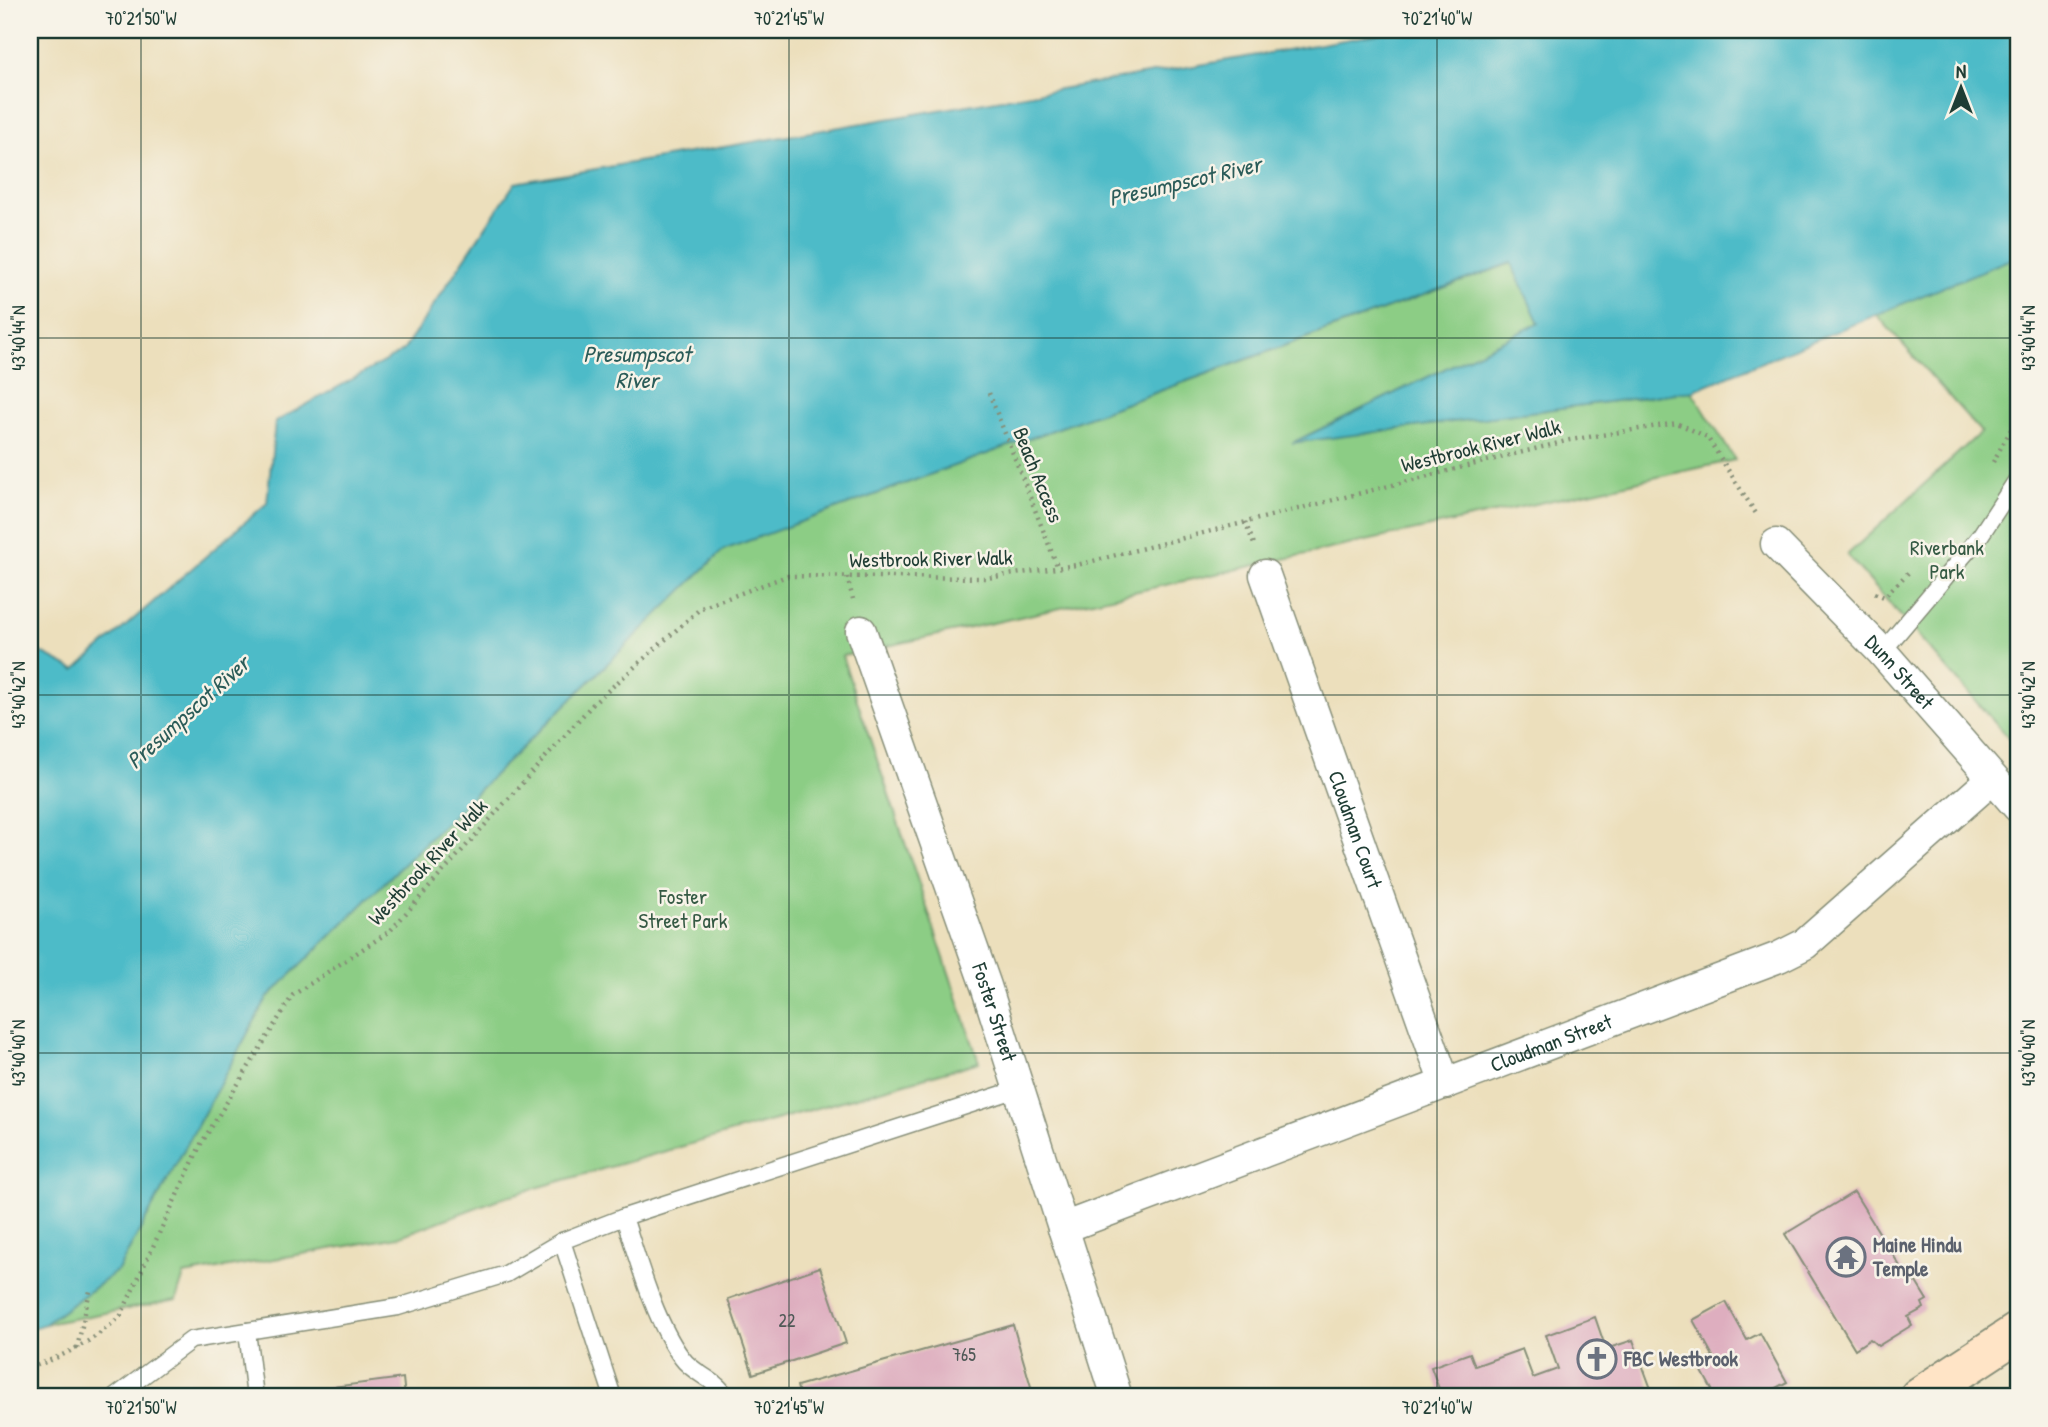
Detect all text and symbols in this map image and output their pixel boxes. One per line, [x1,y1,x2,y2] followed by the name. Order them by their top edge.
[105,6,177,31] text: 70°21'50"W
[754,6,824,31] text: 70°21'45"W
[1402,6,1472,31] text: 70°21'40"W
[1926,52,1996,122] north arrow
[1956,58,1966,84] text: N
[1106,147,1267,214] water label: Presumpscot River
[6,305,31,371] text: 43°40'44"N
[2016,305,2041,371] text: 43°40'44"N
[583,338,694,395] water label: Presumpscot River
[1398,412,1564,479] street label: Westbrook River Walk
[1006,423,1071,527] street label: Beach Access
[1910,533,1984,586] park label: Riverbank Park
[849,543,1013,574] street label: Westbrook River Walk
[1859,628,1941,716] street label: Dunn Street
[119,646,259,776] water label: Presumpscot River
[6,662,31,728] text: 43°40'42"N
[2016,662,2041,728] text: 43°40'42"N
[1321,767,1390,893] street label: Cloudman Court
[361,792,494,931] street label: Westbrook River Walk
[639,882,728,935] park label: Foster Street Park
[965,958,1024,1066] street label: Foster Street
[1486,1006,1617,1079] street label: Cloudman Street
[6,1020,31,1086] text: 43°40'40"N
[2016,1020,2041,1086] text: 43°40'40"N
[1872,1230,1962,1284] place label: Maine Hindu Temple
[1825,1236,1867,1278] temple icon: Maine Hindu Temple
[779,1308,796,1333] house number: 22
[1576,1338,1618,1380] church icon: FBC Westbrook
[952,1342,976,1367] house number: 765
[1623,1344,1738,1373] place label: FBC Westbrook
[105,1395,177,1420] text: 70°21'50"W
[754,1395,824,1420] text: 70°21'45"W
[1402,1395,1472,1420] text: 70°21'40"W

